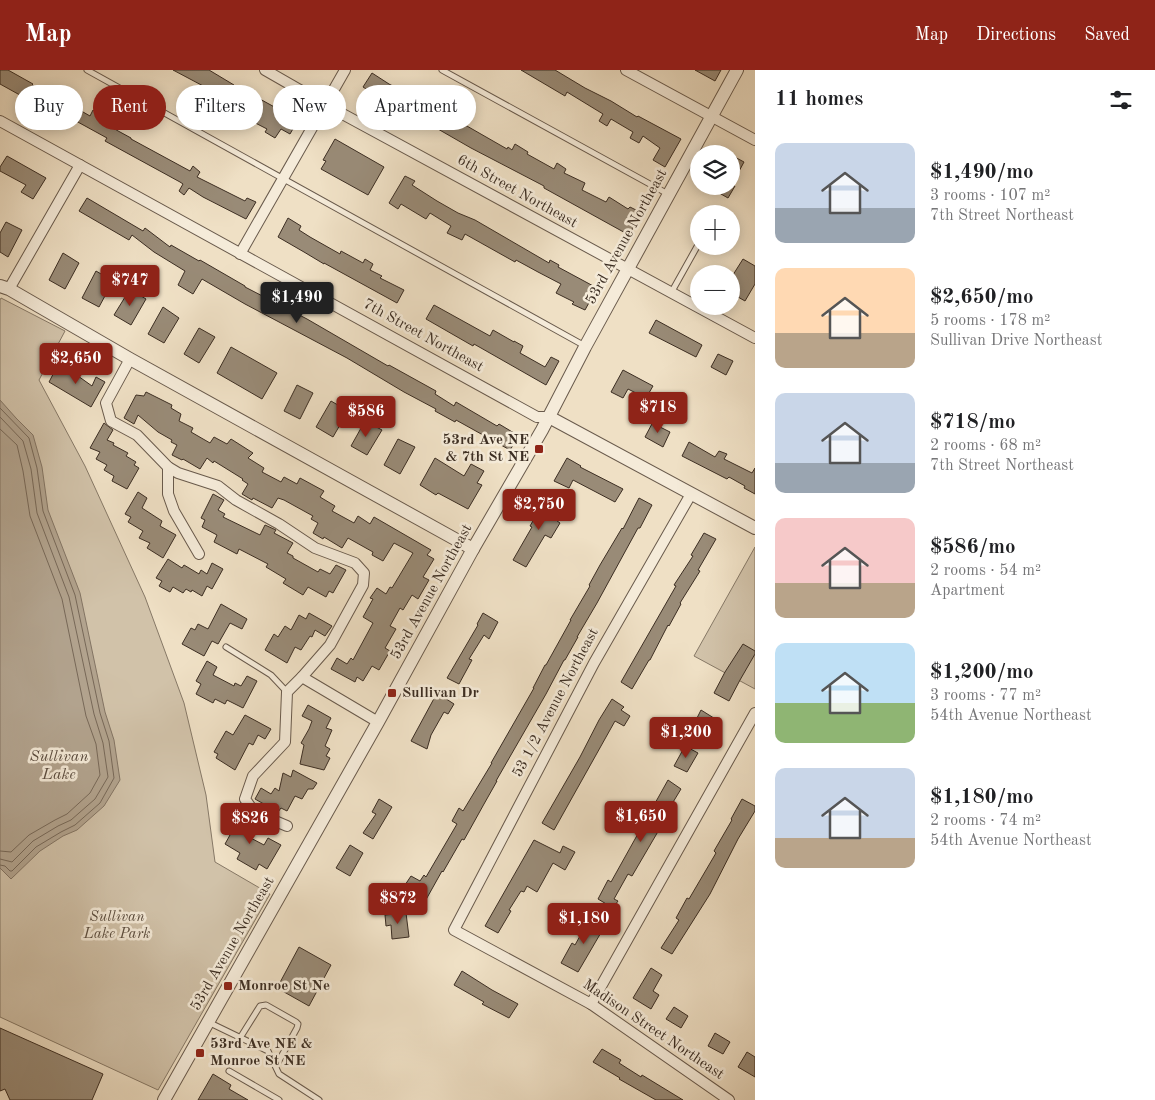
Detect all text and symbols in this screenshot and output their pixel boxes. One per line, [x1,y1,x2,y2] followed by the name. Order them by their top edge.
[25,23,72,47] text: Map
[915,26,948,44] text: Map
[976,26,1056,44] text: Directions
[1084,26,1130,44] text: Saved
[15,85,83,130] chip: Buy
[93,85,166,130] chip: Rent
[176,85,263,130] chip: Filters
[273,85,346,130] chip: New
[356,85,476,130] chip: Apartment
[1107,86,1135,114] icon: filters
[775,89,863,110] text: 11 homes
[690,145,740,315] map controls
[690,145,740,195] button: layers
[454,153,580,231] street label: 6th Street Northeast
[930,162,1034,183] text: $1,490/mo
[815,163,875,223] icon: home
[584,167,670,307] street label: 53rd Avenue Northeast
[930,188,1050,204] text: 3 rooms · 107 m²
[690,205,740,255] button: +
[930,208,1074,224] text: 7th Street Northeast
[100,264,160,307] pin: $747
[690,265,740,315] button: −
[111,273,149,289] text: $747
[256,282,338,324] pin: $1,490
[930,287,1034,308] text: $2,650/mo
[815,288,875,348] icon: home
[272,290,322,306] text: $1,490
[360,297,486,375] street label: 7th Street Northeast
[930,313,1050,329] text: 5 rooms · 178 m²
[930,333,1102,349] text: Sullivan Drive Northeast
[35,342,117,385] pin: $2,650
[51,351,101,367] text: $2,650
[628,392,688,434] pin: $718
[336,396,396,438] pin: $586
[639,400,677,416] text: $718
[347,404,385,420] text: $586
[930,412,1016,433] text: $718/mo
[815,413,875,473] icon: home
[443,433,529,465] place label: 53rd Ave NE & 7th St NE
[930,438,1041,454] text: 2 rooms · 68 m²
[533,443,545,455] marker: 53rd Ave NE & 7th St NE
[930,458,1074,474] text: 7th Street Northeast
[498,488,580,531] pin: $2,750
[514,497,564,513] text: $2,750
[389,522,475,662] street label: 53rd Avenue Northeast
[930,537,1016,558] text: $586/mo
[815,538,875,598] icon: home
[930,563,1041,579] text: 2 rooms · 54 m²
[930,583,1005,599] text: Apartment
[510,626,602,780] street label: 53 1/2 Avenue Northeast
[930,662,1034,683] text: $1,200/mo
[815,663,875,723] icon: home
[402,686,480,701] place label: Sullivan Dr
[386,687,398,699] marker: Sullivan Dr
[930,688,1041,704] text: 3 rooms · 77 m²
[930,708,1092,724] text: 54th Avenue Northeast
[645,716,727,759] pin: $1,200
[661,725,711,741] text: $1,200
[30,749,88,783] water label: Sullivan Lake
[930,787,1034,808] text: $1,180/mo
[815,788,875,848] icon: home
[600,800,682,843] pin: $1,650
[220,802,280,845] pin: $826
[616,809,666,825] text: $1,650
[231,811,269,827] text: $826
[930,813,1041,829] text: 2 rooms · 74 m²
[930,833,1092,849] text: 54th Avenue Northeast
[188,874,278,1014] street label: 53rd Avenue Northeast
[368,882,428,925] pin: $872
[379,891,417,907] text: $872
[543,902,625,945] pin: $1,180
[83,910,150,942] park label: Sullivan Lake Park
[559,911,609,927] text: $1,180
[580,977,726,1083] street label: Madison Street Northeast
[238,979,330,994] place label: Monroe St Ne
[222,980,234,992] marker: Monroe St Ne
[210,1037,313,1069] place label: 53rd Ave NE & Monroe St NE
[194,1047,206,1059] marker: 53rd Ave NE & Monroe St NE

